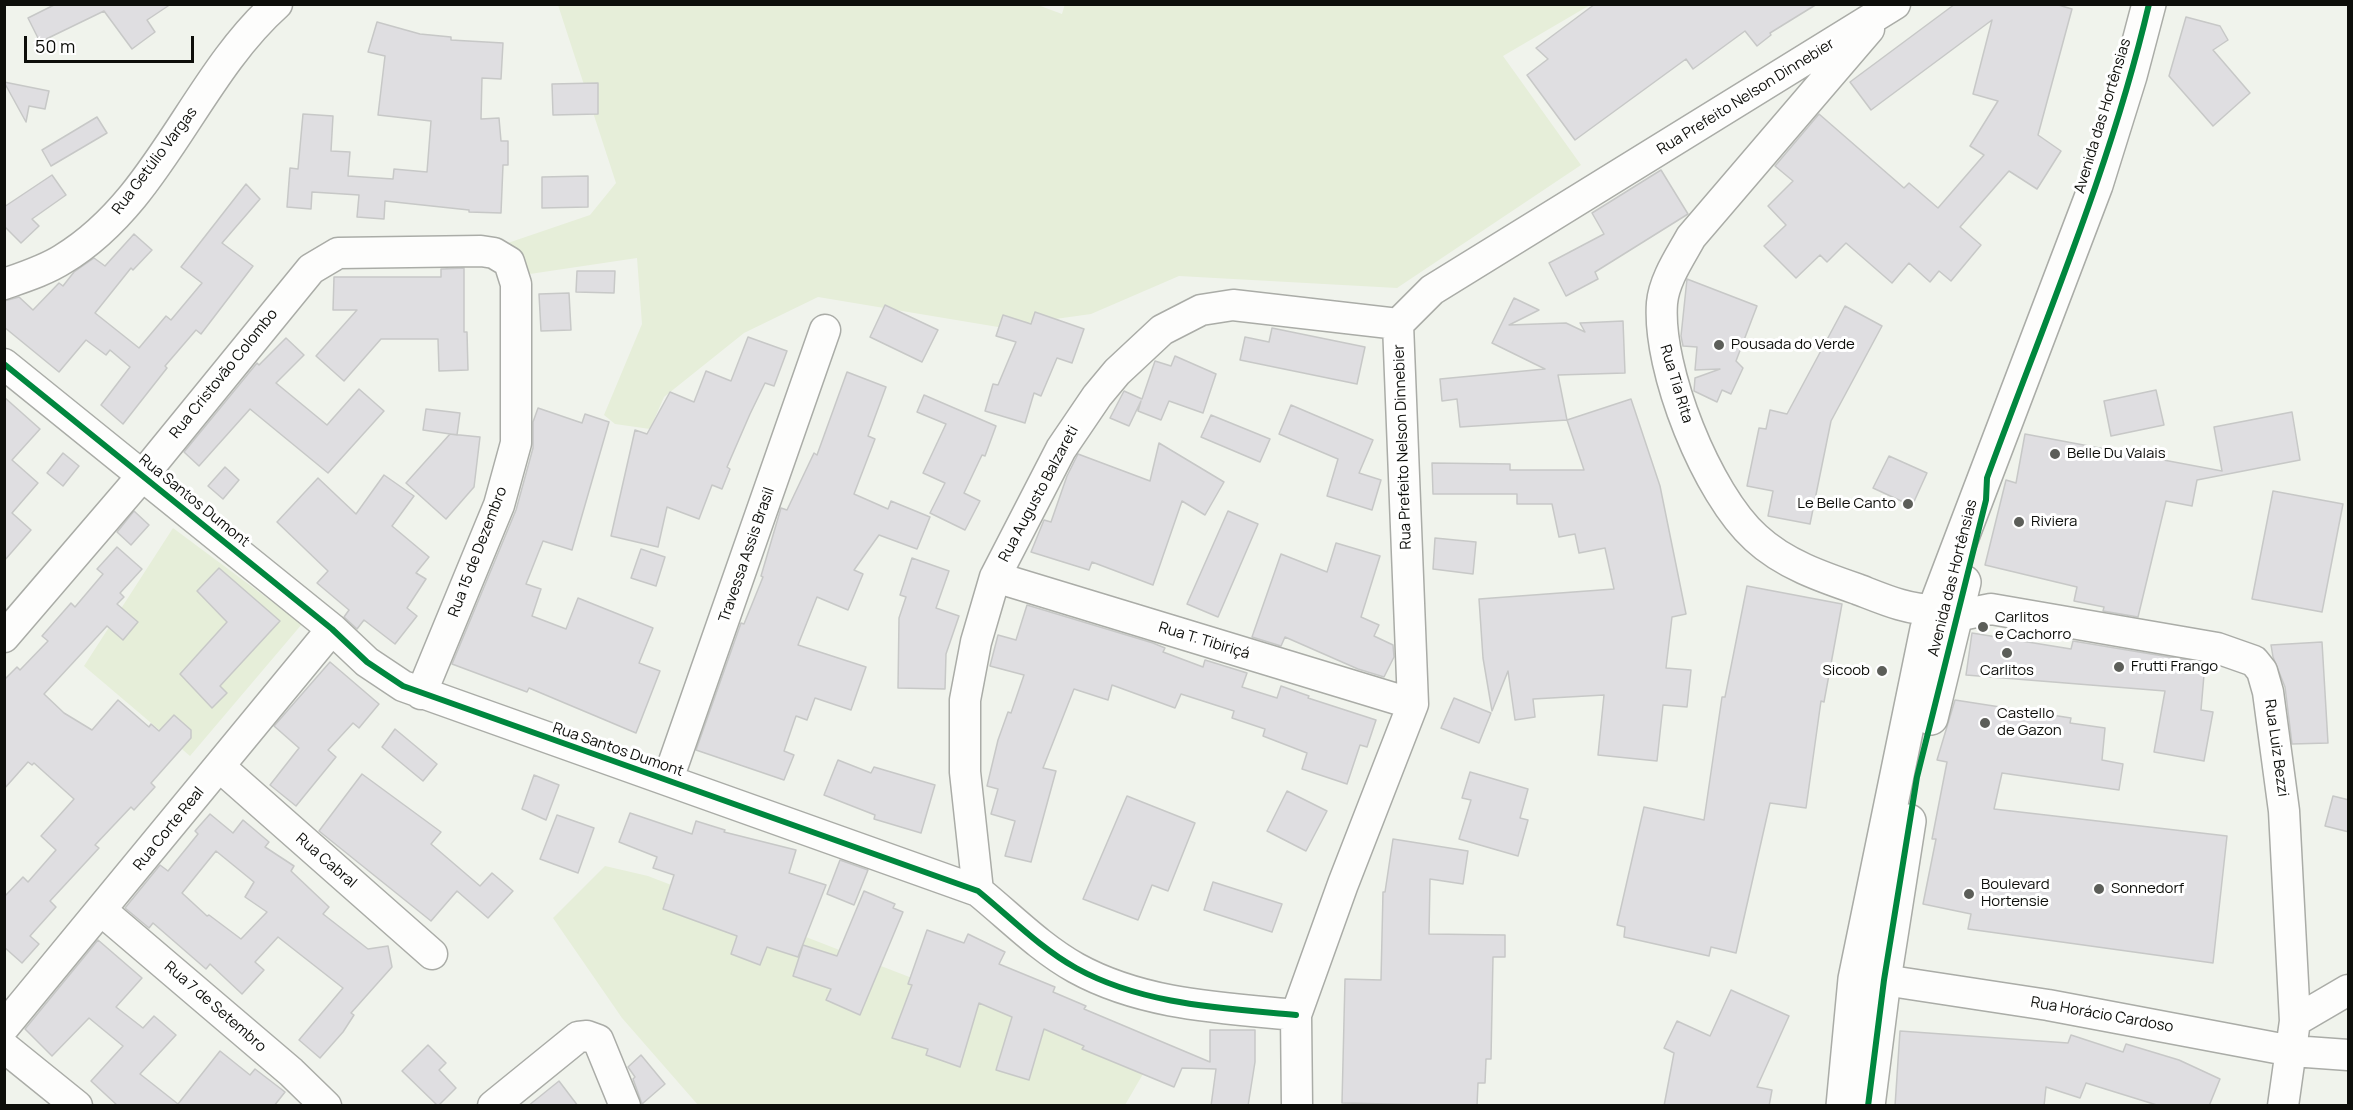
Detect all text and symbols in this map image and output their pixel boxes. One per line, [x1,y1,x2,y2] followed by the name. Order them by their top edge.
[27,24,196,62] scale bar
[35,34,75,58] text: 50 m
[1654,35,1838,159] street label: Rua Prefeito Nelson Dinnebier
[2071,36,2135,196] street label: Avenida das Hortênsias
[109,104,201,218] street label: Rua Getúlio Vargas
[166,306,282,442] street label: Rua Cristovão Colombo
[1731,336,1855,354] place label: Pousada do Verde
[1712,338,1726,352] marker: Pousada do Verde
[1656,343,1696,425] street label: Rua Tia Rita
[1390,344,1416,550] street label: Rua Prefeito Nelson Dinnebier
[995,423,1083,565] street label: Rua Augusto Balzareti
[2067,445,2166,463] place label: Belle Du Valais
[2048,447,2062,461] marker: Belle Du Valais
[135,451,253,551] street label: Rua Santos Dumont
[445,484,511,620] street label: Rua 15 de Dezembro
[715,485,779,625] street label: Travessa Assis Brasil
[1797,495,1896,513] place label: Le Belle Canto
[1901,497,1915,511] marker: Le Belle Canto
[1925,498,1981,658] street label: Avenida das Hortênsias
[2031,513,2077,531] place label: Riviera
[2012,515,2026,529] marker: Riviera
[1995,609,2071,644] place label: Carlitos e Cachorro
[1156,619,1252,663] street label: Rua T. Tibiriçá
[1976,620,1990,634] marker: Carlitos e Cachorro
[2000,646,2014,660] marker: Carlitos
[2131,658,2218,676] place label: Frutti Frango
[2112,660,2126,674] marker: Frutti Frango
[1823,662,1870,680] place label: Sicoob
[1980,662,2034,680] place label: Carlitos
[1875,664,1889,678] marker: Sicoob
[2260,698,2292,798] street label: Rua Luiz Bezzi
[1997,705,2062,740] place label: Castello de Gazon
[1978,716,1992,730] marker: Castello de Gazon
[550,719,686,781] street label: Rua Santos Dumont
[130,784,208,874] street label: Rua Corte Real
[292,830,360,892] street label: Rua Cabral
[1981,876,2050,911] place label: Boulevard Hortensie
[2111,880,2184,898] place label: Sonnedorf
[2092,882,2106,896] marker: Sonnedorf
[1962,887,1976,901] marker: Boulevard Hortensie
[160,958,270,1056] street label: Rua 7 de Setembro
[2029,994,2175,1036] street label: Rua Horácio Cardoso

